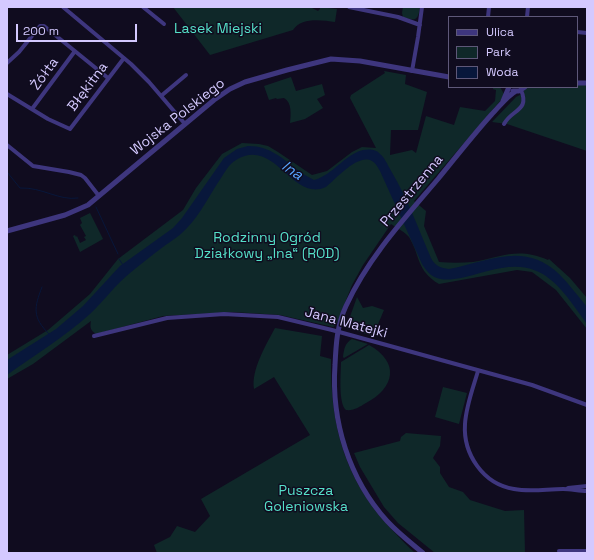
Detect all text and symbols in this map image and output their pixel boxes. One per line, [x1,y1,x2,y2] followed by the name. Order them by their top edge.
[18,16,139,42] scale bar
[448,16,578,88] legend
[174,21,262,37] park label: Lasek Miejski
[23,23,59,39] text: 200 m
[486,24,514,40] text: Ulica
[486,44,511,60] text: Park
[28,54,62,94] street label: Żółta
[64,59,112,115] street label: Błękitna
[486,64,518,80] text: Woda
[127,75,229,159] street label: Wojska Polskiego
[377,152,447,230] street label: Przestrzenna
[278,158,306,184] water label: Ina
[195,230,339,262] park label: Rodzinny Ogród Działkowy „Ina“ (ROD)
[303,304,389,342] street label: Jana Matejki
[264,483,348,516] park label: Puszcza Goleniowska

